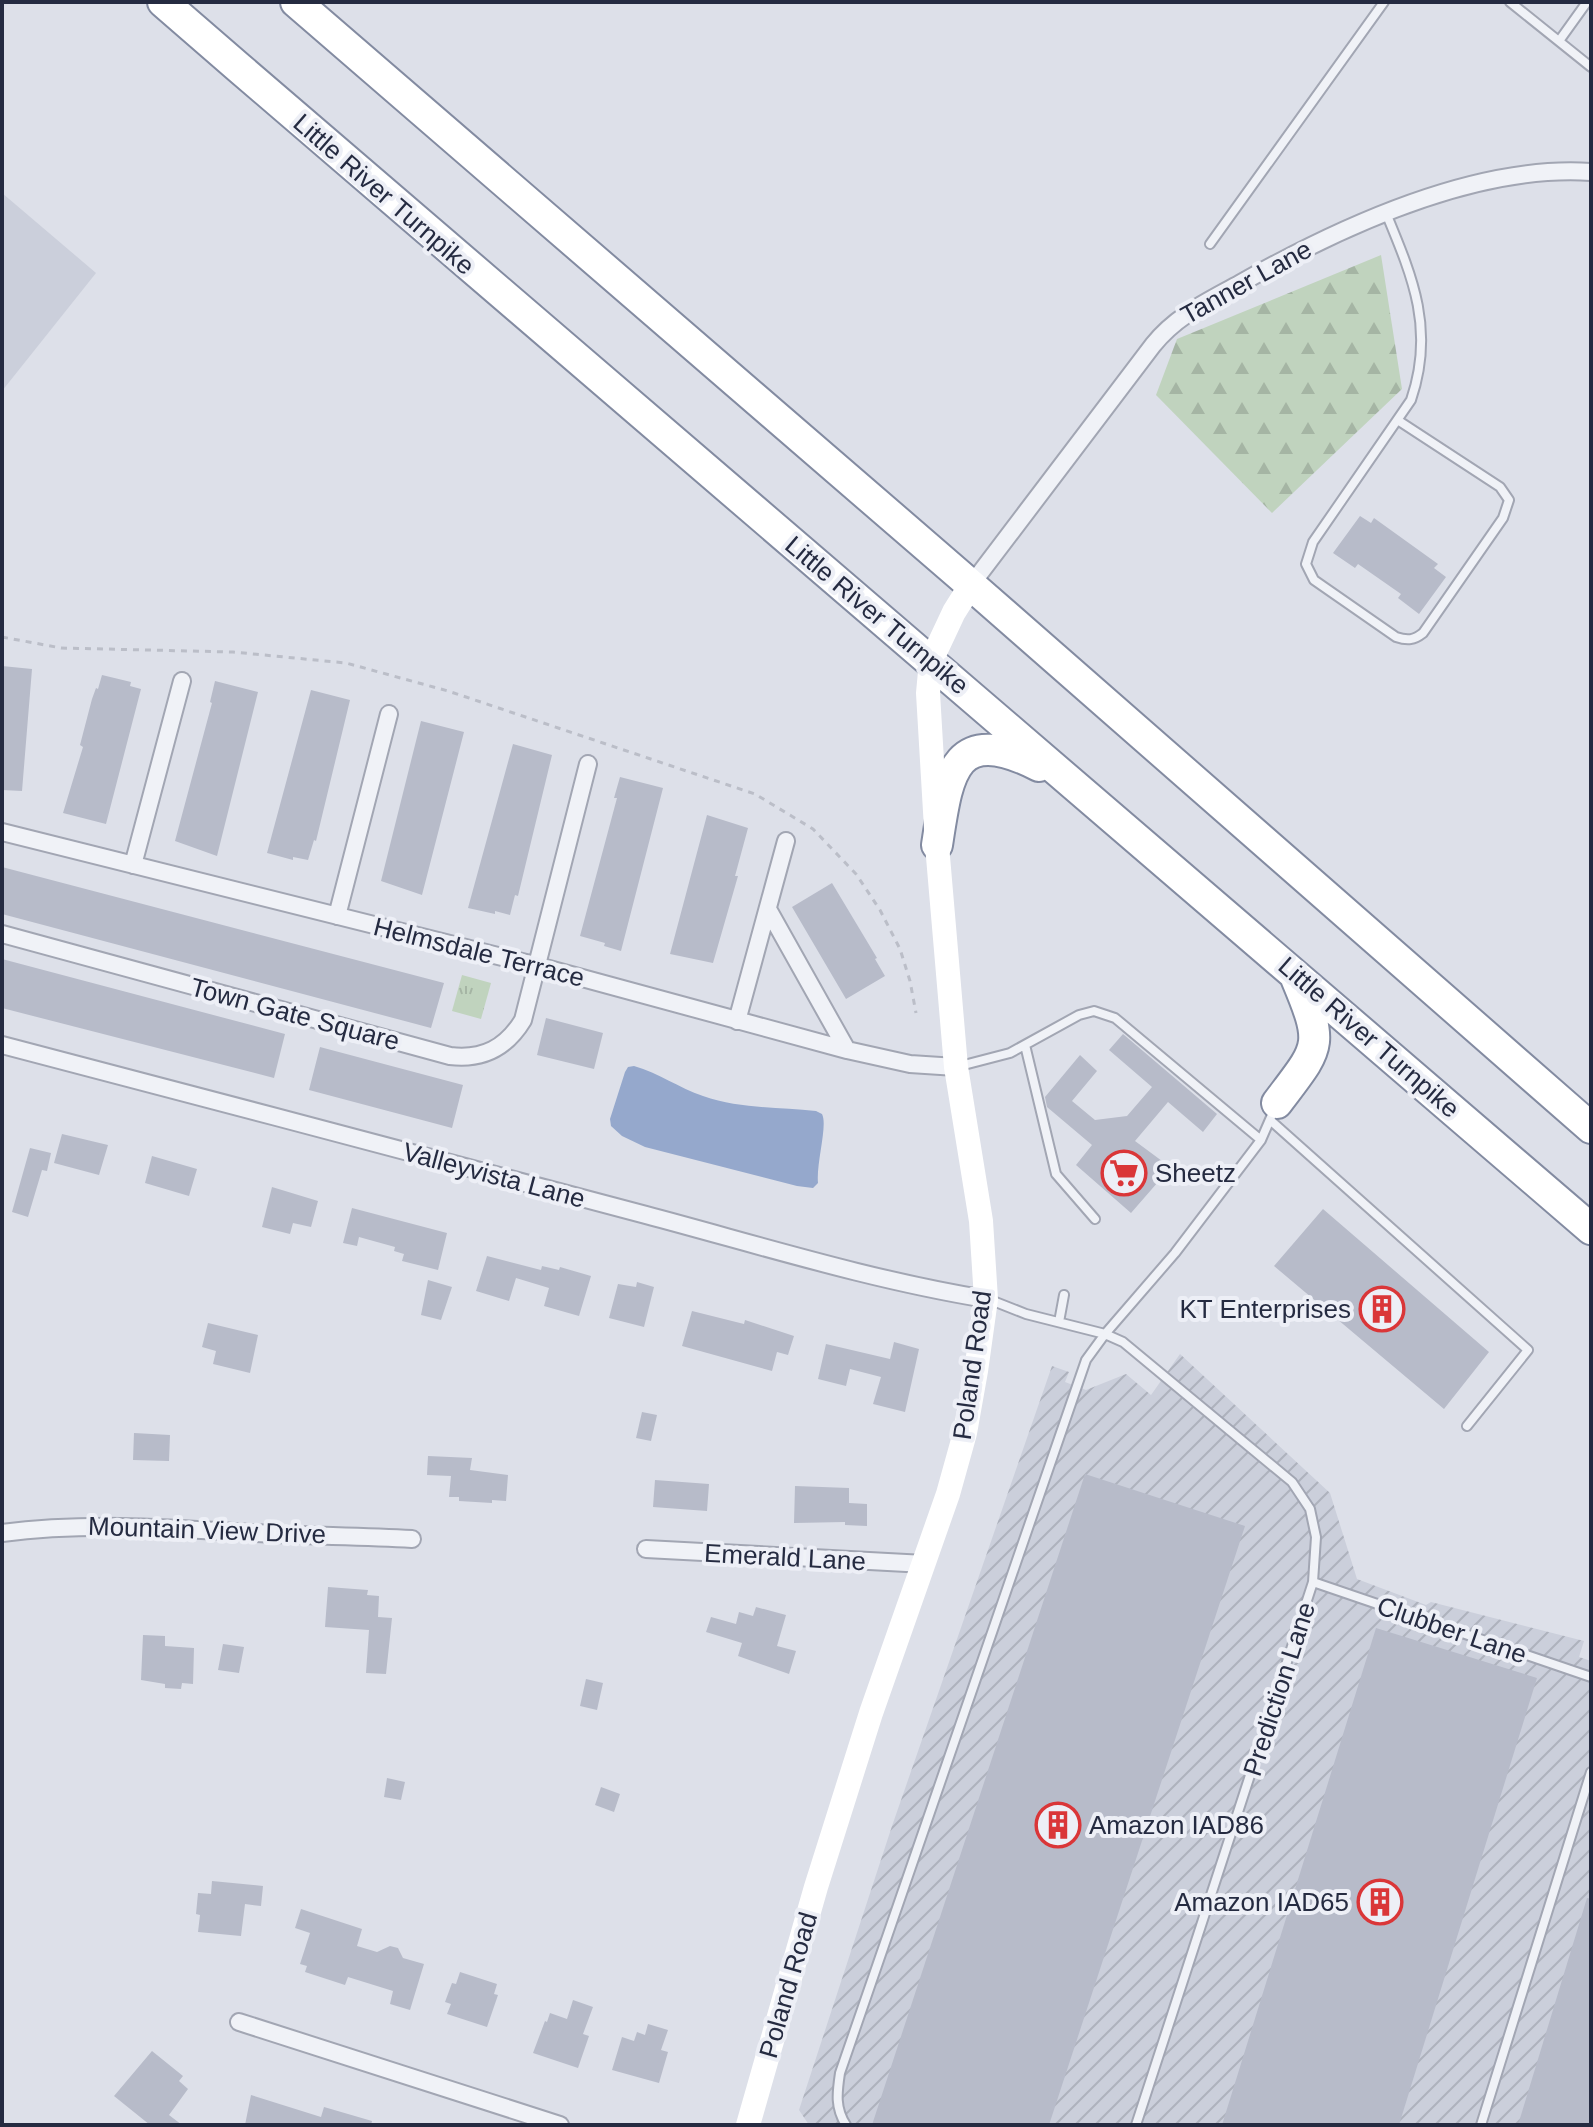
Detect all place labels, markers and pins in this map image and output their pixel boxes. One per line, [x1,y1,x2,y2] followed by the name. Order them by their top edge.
[1100,1149,1148,1197] supermarket icon: Sheetz
[1155,1158,1236,1188] place label: Sheetz
[1358,1285,1406,1333] building icon: KT Enterprises
[1180,1294,1351,1324] place label: KT Enterprises
[1034,1801,1082,1849] building icon: Amazon IAD86
[1089,1810,1264,1840] place label: Amazon IAD86
[1356,1878,1404,1926] building icon: Amazon IAD65
[1174,1887,1349,1917] place label: Amazon IAD65

